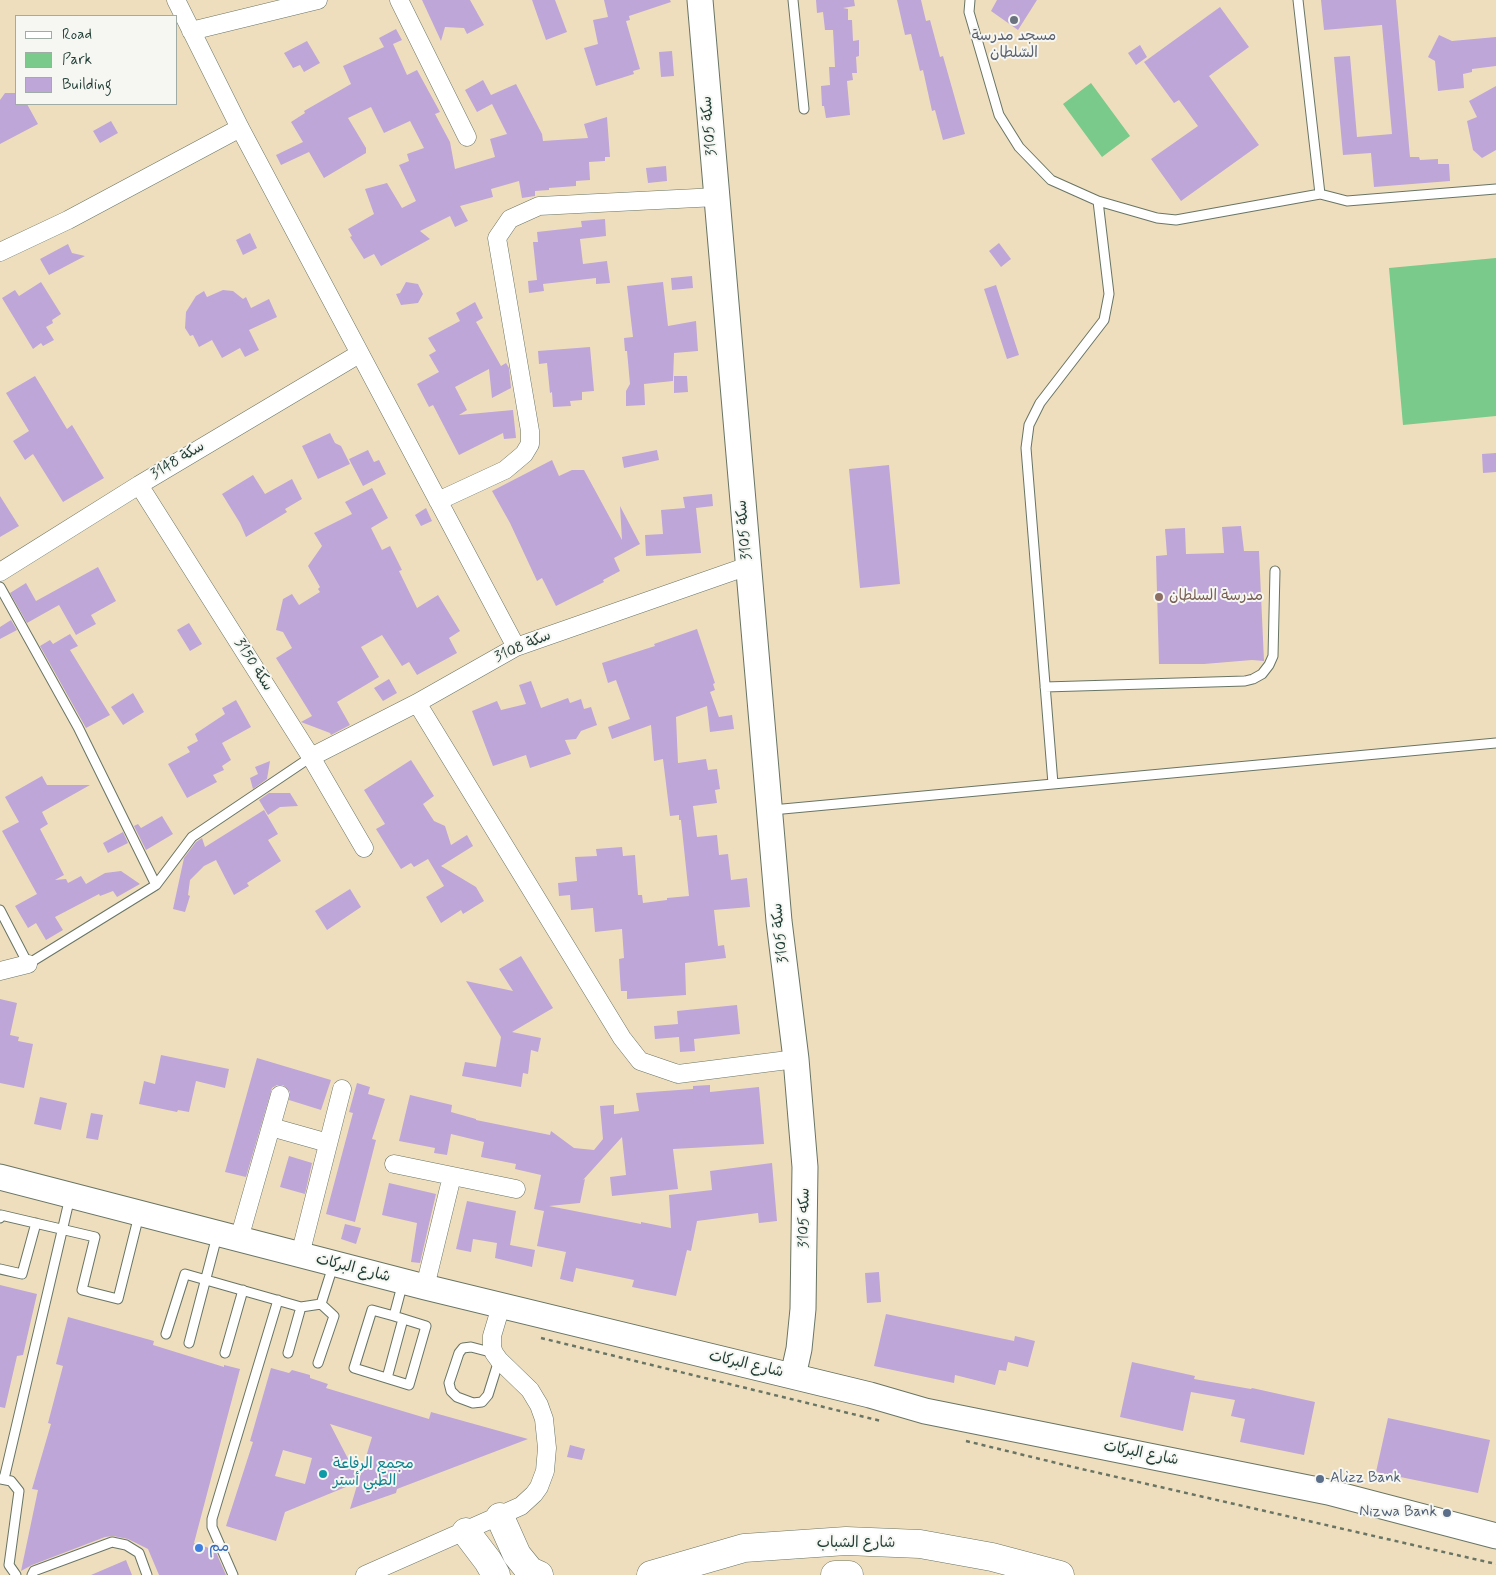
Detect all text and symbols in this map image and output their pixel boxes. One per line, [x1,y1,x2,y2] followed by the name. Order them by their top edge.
[1008,14,1020,26] marker: مسجد مدرسة السّلطان
[15,15,178,105] legend
[62,25,92,45] text: Road
[972,28,1056,63] place label: مسجد مدرسة السّلطان
[62,50,92,70] text: Park
[62,75,112,95] text: Building
[698,95,722,157] street label: سكة 3105
[148,438,208,484] street label: سكة 3148
[733,499,757,561] street label: سكة 3105
[1169,588,1263,606] place label: مدرسة السلطان
[1153,591,1165,603] marker: مدرسة السلطان
[492,627,554,667] street label: سكة 3108
[230,635,276,695] street label: سكة 3150
[769,902,793,964] street label: سكة 3105
[795,1188,815,1248] street label: سكه 3105
[314,1251,392,1287] street label: شارع البركات
[707,1348,785,1382] street label: شارع البركات
[1102,1438,1180,1470] street label: شارع البركات
[333,1456,414,1491] place label: مجمع الرفاعة الطبي أستر
[317,1468,329,1480] marker: مجمع الرفاعة الطبي أستر
[1330,1470,1401,1488] place label: Alizz Bank
[1314,1473,1326,1485] marker: Alizz Bank
[1359,1504,1437,1522] place label: Nizwa Bank
[1441,1507,1453,1519] marker: Nizwa Bank
[817,1535,895,1553] street label: شارع الشباب
[209,1539,229,1557] place label: مم
[193,1542,205,1554] marker: مم

